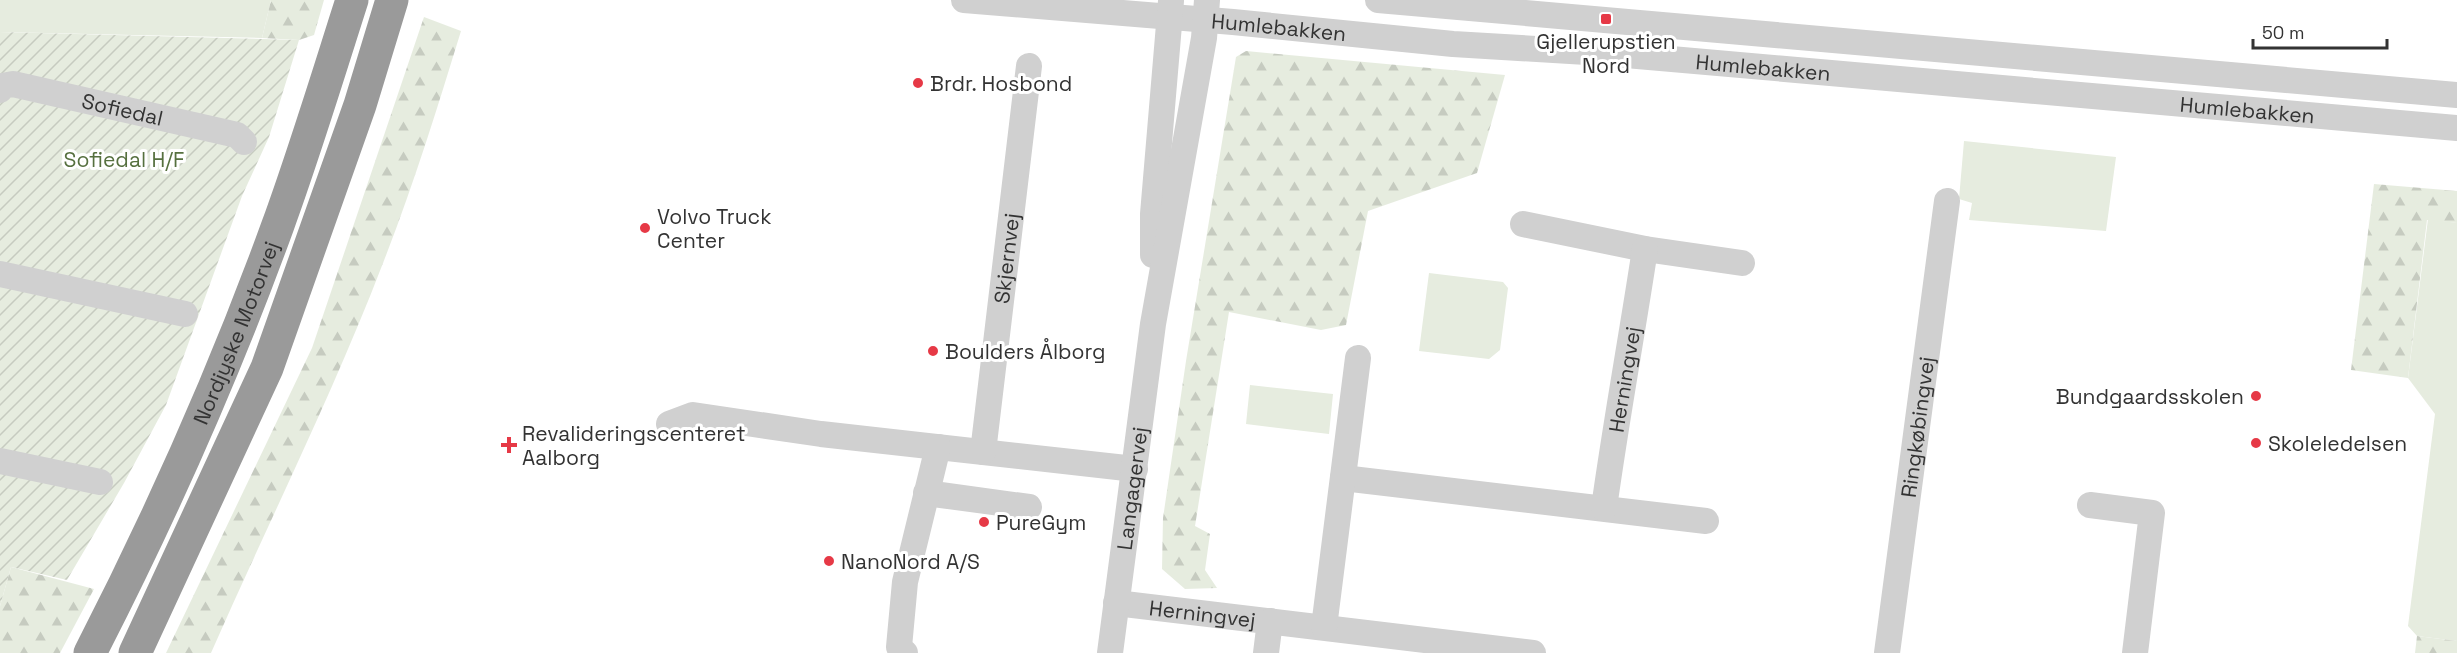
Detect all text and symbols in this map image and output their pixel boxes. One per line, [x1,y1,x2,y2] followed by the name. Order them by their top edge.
[1210,7,1348,47] street label: Humlebakken
[1599,12,1613,26] marker: Gjellerupstien Nord
[2253,12,2386,50] scale bar
[2262,21,2304,44] text: 50 m
[1536,28,1676,79] place label: Gjellerupstien Nord
[1695,48,1832,86] street label: Humlebakken
[930,70,1072,97] place label: Brdr. Hosbond
[911,76,925,90] marker: Brdr. Hosbond
[79,87,166,131] street label: Sofiedal
[2179,90,2316,129] street label: Humlebakken
[64,146,184,173] park label: Sofiedal H/F
[657,203,771,254] place label: Volvo Truck Center
[987,212,1025,305] street label: Skjernvej
[638,221,652,235] marker: Volvo Truck Center
[187,237,284,429] street label: Nordjyske Motorvej
[1602,324,1646,434] street label: Herningvej
[945,338,1106,365] place label: Boulders Ålborg
[926,344,940,358] marker: Boulders Ålborg
[1894,355,1940,499] street label: Ringkøbingvej
[2056,383,2244,410] place label: Bundgaardsskolen
[2249,389,2263,403] marker: Bundgaardsskolen
[522,420,746,471] place label: Revalideringscenteret Aalborg
[1110,425,1153,552] street label: Langagervej
[2268,430,2407,457] place label: Skoleledelsen
[500,436,518,454] marker: Revalideringscenteret Aalborg
[2249,436,2263,450] marker: Skoleledelsen
[996,509,1086,536] place label: PureGym
[977,515,991,529] marker: PureGym
[841,548,980,575] place label: NanoNord A/S
[822,554,836,568] marker: NanoNord A/S
[1148,594,1257,633] street label: Herningvej

